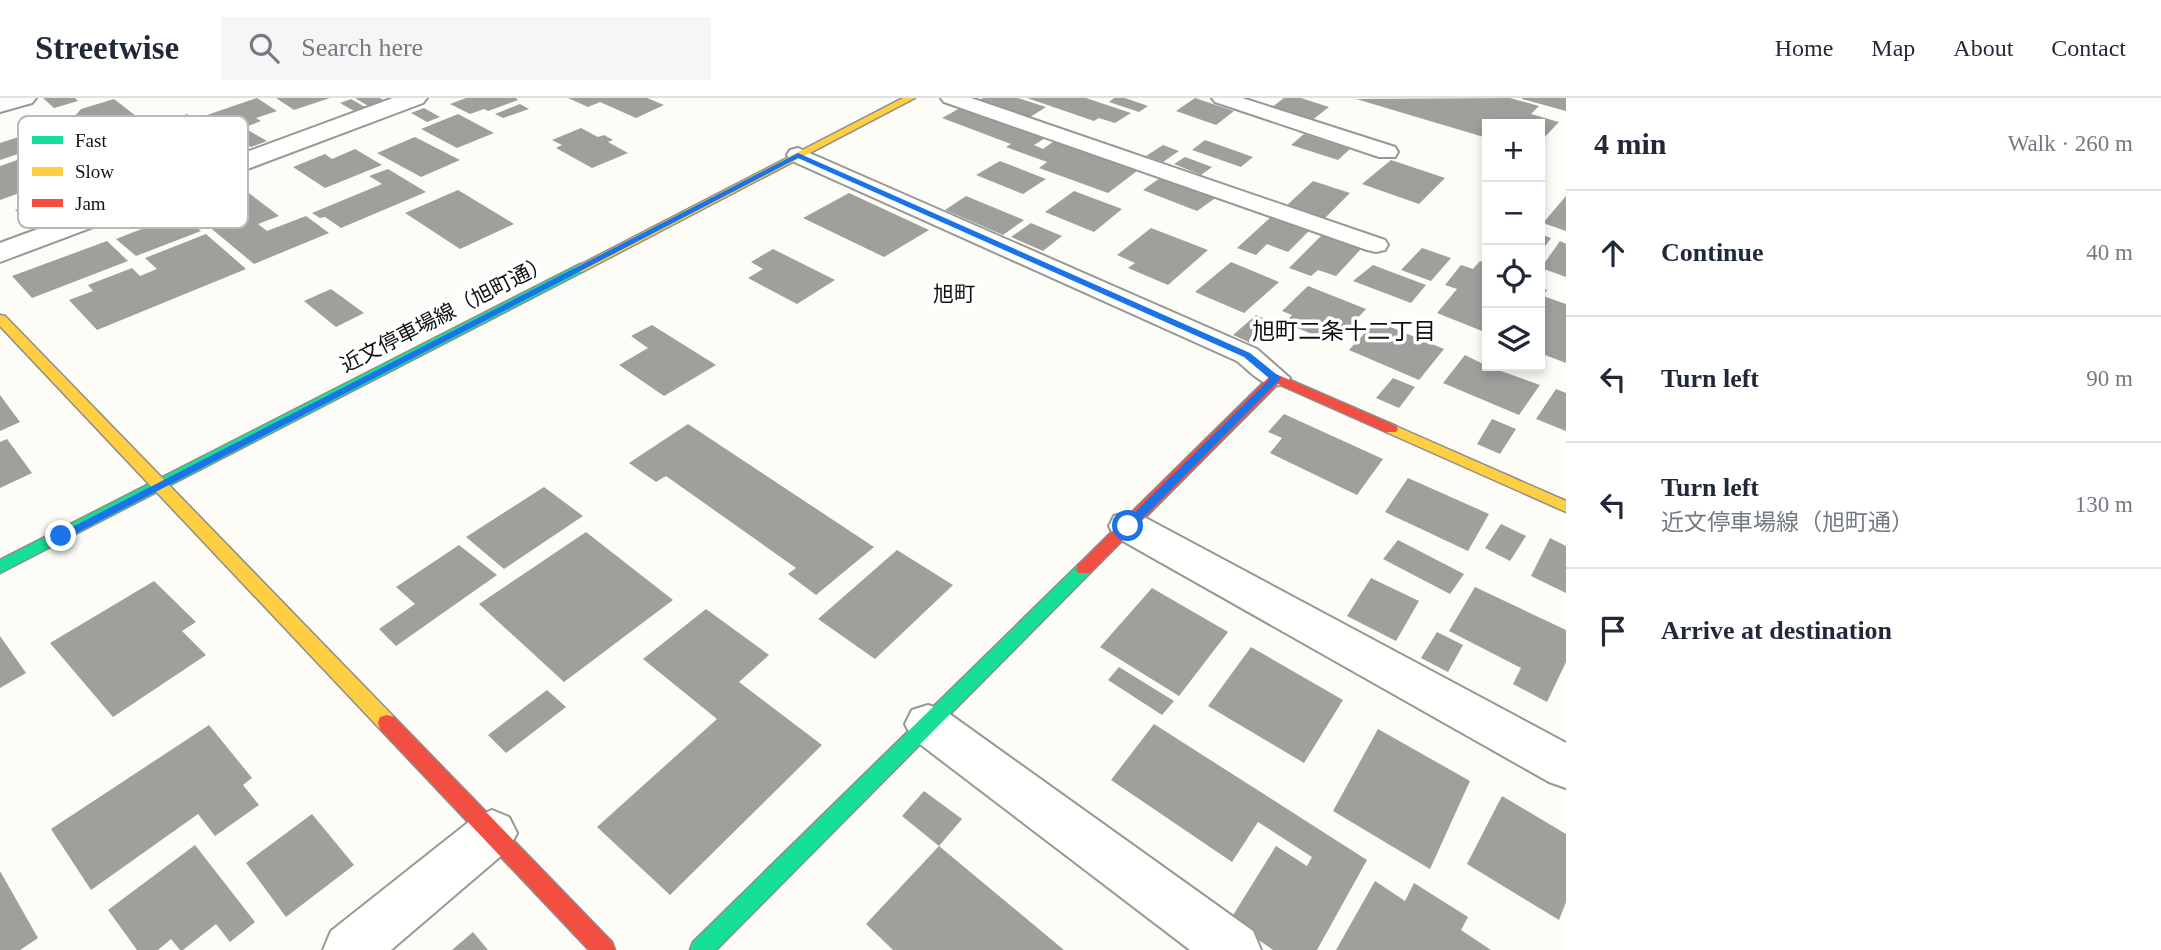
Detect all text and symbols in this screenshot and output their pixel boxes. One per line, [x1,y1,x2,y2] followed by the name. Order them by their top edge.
[221,17,711,80] search box
[245,29,283,67] icon: search
[35,30,179,66] text: Streetwise
[301,33,423,62] text: Search here
[1775,35,1833,61] text: Home
[1871,35,1915,61] text: Map
[1953,35,2013,61] text: About
[2051,35,2126,61] text: Contact
[18,116,248,228] legend
[1482,119,1545,371] map controls
[1482,119,1545,182] button: +
[1594,127,1667,160] text: 4 min
[75,130,107,151] text: Fast
[2008,131,2133,156] text: Walk · 260 m
[75,161,114,182] text: Slow
[1482,182,1545,245] button: −
[75,193,106,214] text: Jam
[1594,234,1632,272] icon: ahead
[1661,238,1764,267] text: Continue
[2086,240,2133,265] text: 40 m
[1482,245,1545,308] button: locate
[337,251,553,377] street label: 近文停車場線（旭町通）
[933,282,975,306] district label: 旭町
[1482,308,1545,371] button: layers
[1252,319,1436,344] district label: 旭町二条十二丁目
[1594,360,1632,398] icon: left
[1661,364,1759,393] text: Turn left
[2086,366,2133,391] text: 90 m
[1661,473,1759,502] text: Turn left
[1594,486,1632,524] icon: left
[2075,492,2133,517] text: 130 m
[1112,510,1143,541] route start
[1661,510,1914,535] text: 近文停車場線（旭町通）
[45,520,76,551] route end
[1594,612,1632,650] icon: arrive
[1661,616,1892,645] text: Arrive at destination

